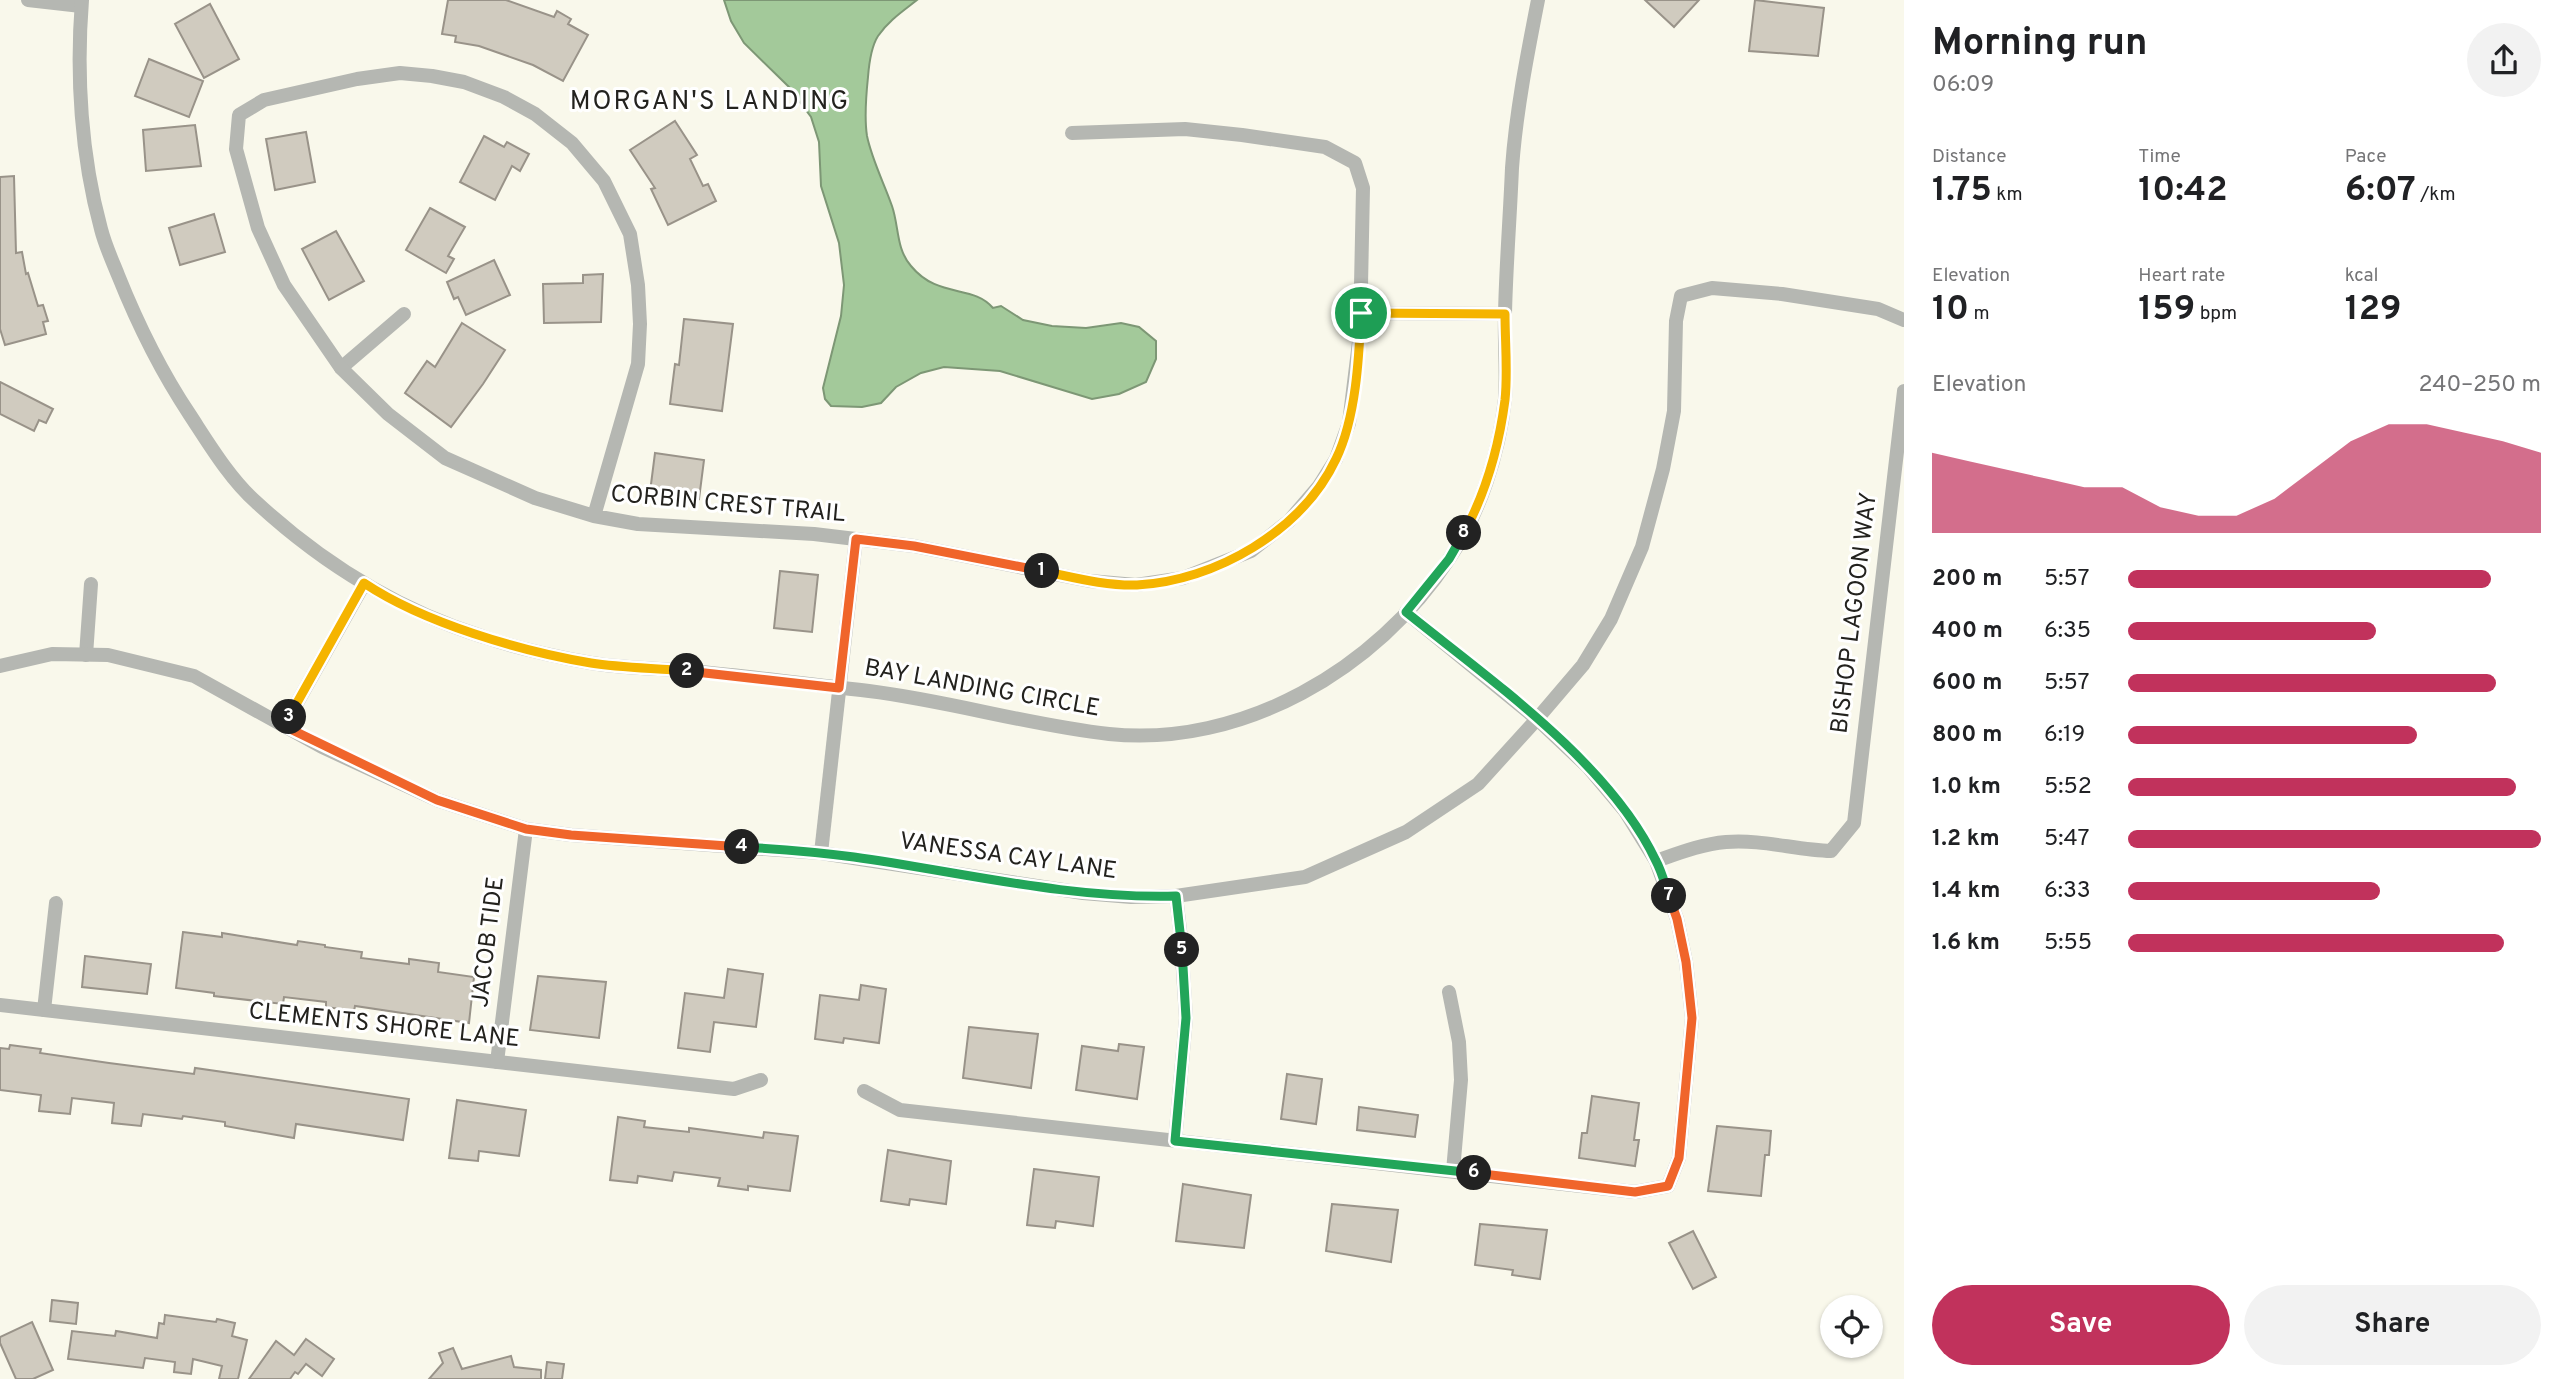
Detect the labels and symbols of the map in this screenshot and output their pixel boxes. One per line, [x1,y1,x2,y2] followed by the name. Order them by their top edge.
[570,86,850,119] district label: MORGAN'S LANDING
[1331,283,1391,343] pin
[609,480,847,530] street label: CORBIN CREST TRAIL
[1825,491,1885,735] street label: BISHOP LAGOON WAY
[1446,516,1482,550] pin: 8
[1024,554,1060,588] pin: 1
[670,654,704,688] pin: 2
[862,654,1102,724] street label: BAY LANDING CIRCLE
[272,700,306,734] pin: 3
[897,827,1119,887] street label: VANESSA CAY LANE
[724,830,760,864] pin: 4
[466,875,512,1009] street label: JACOB TIDE
[1652,878,1686,914] pin: 7
[1164,932,1200,968] pin: 5
[247,997,521,1055] street label: CLEMENTS SHORE LANE
[1456,1156,1492,1190] pin: 6

